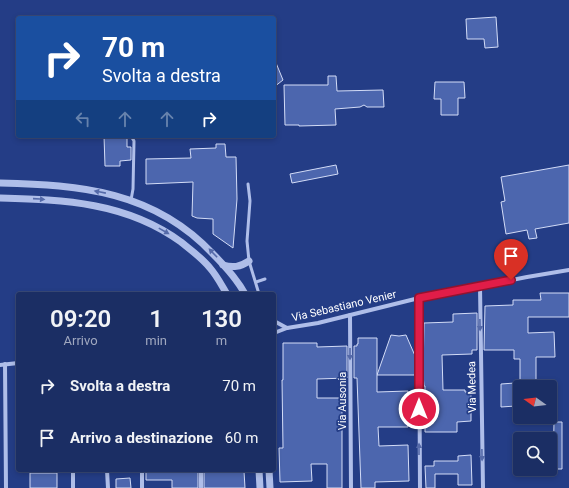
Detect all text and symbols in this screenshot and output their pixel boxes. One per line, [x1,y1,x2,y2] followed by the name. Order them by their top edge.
[102,31,165,64] text: 70 m
[36,32,88,84] icon: right
[102,65,221,86] text: Svolta a destra
[72,108,94,130] icon: left
[114,108,136,130] icon: ahead
[156,108,178,130] icon: ahead
[198,108,220,130] icon: right
[94,188,106,194] one-way arrow
[33,196,45,203] one-way arrow
[158,227,169,234] one-way arrow
[494,239,528,280] pin
[500,245,522,267] icon: arrive
[208,248,217,258] one-way arrow
[290,288,398,324] street label: Via Sebastiano Venier
[50,305,111,333] text: 09:20
[149,305,163,333] text: 1
[201,305,242,333] text: 130
[477,319,484,331] one-way arrow
[64,333,98,348] text: Arrivo
[145,333,167,348] text: min
[216,333,227,348] text: m
[347,348,353,361] one-way arrow
[465,361,479,413] street label: Via Medea
[336,372,349,430] street label: Via Ausonia
[36,375,58,397] icon: right
[70,377,170,395] text: Svolta a destra
[222,377,256,395] text: 70 m
[513,380,557,424] north arrow
[513,380,557,476] map controls
[398,388,440,430] position arrow
[36,427,58,449] icon: arrive
[70,429,213,447] text: Arrivo a destinazione
[225,429,259,447] text: 60 m
[513,432,557,476] button: search
[416,442,422,455] one-way arrow
[479,449,485,462] one-way arrow

